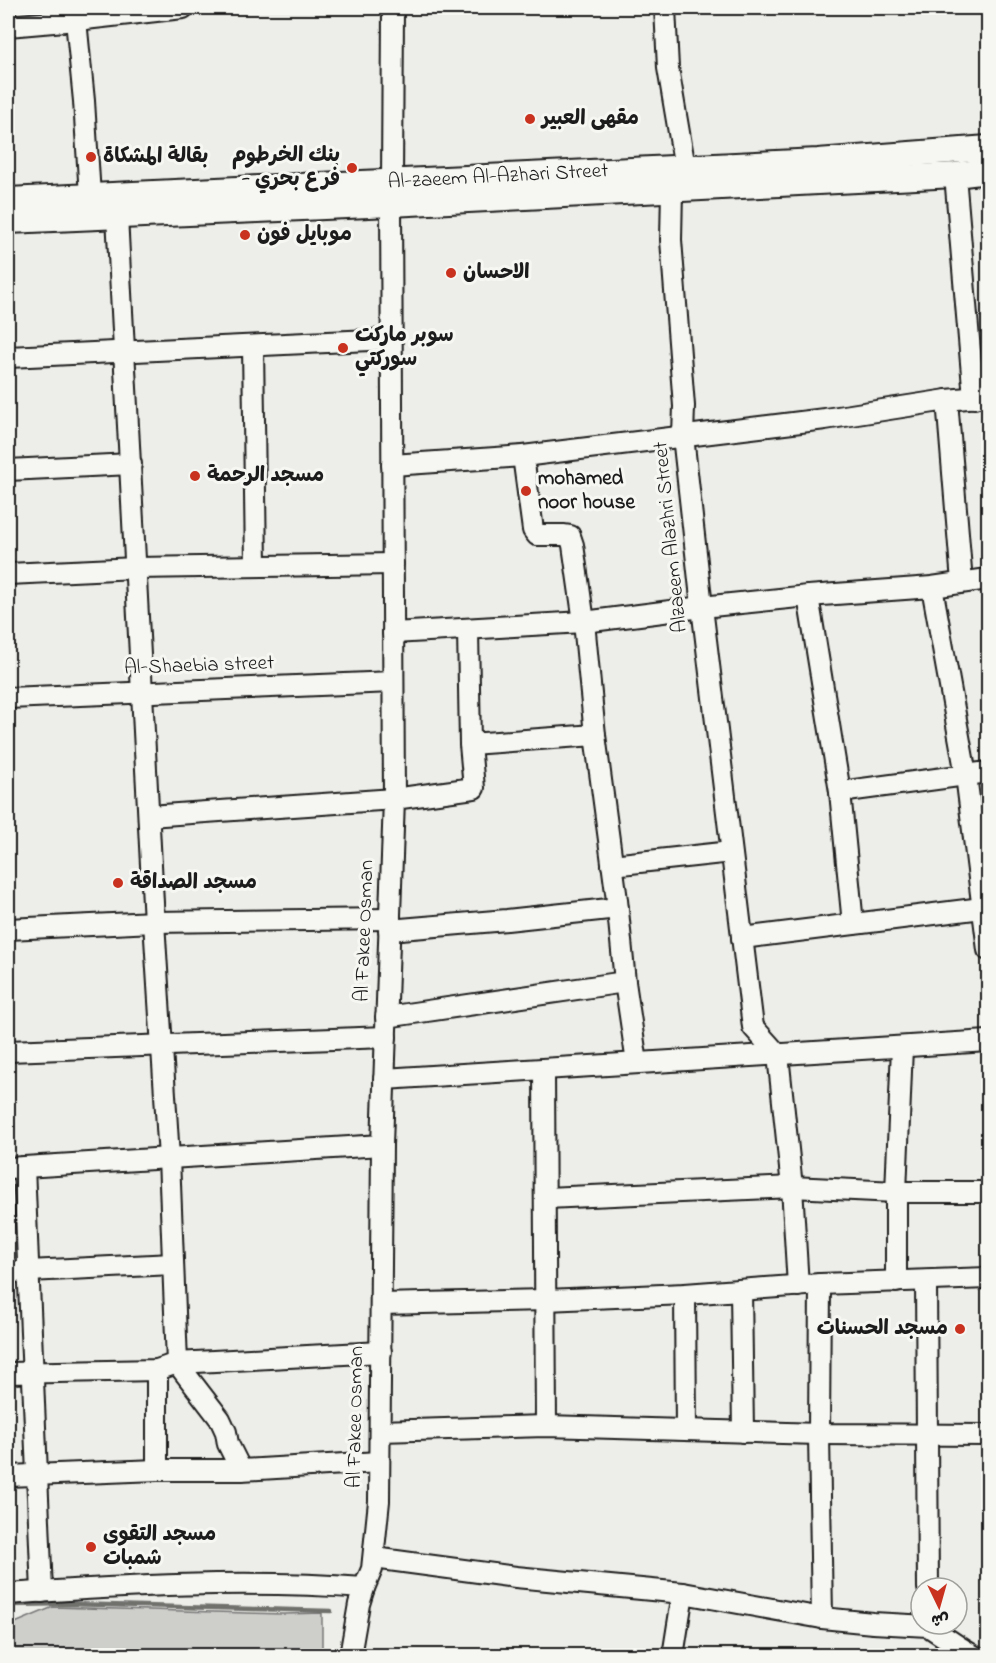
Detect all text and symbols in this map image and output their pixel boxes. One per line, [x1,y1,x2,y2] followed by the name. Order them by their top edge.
[540,104,639,134] place label: مقهى العبير
[523,112,537,126] marker: مقهى العبير
[232,141,340,195] place label: بنك الخرطوم - فرع بحري
[103,142,208,172] place label: بقالة المشكاة
[84,150,98,164] marker: بقالة المشكاة
[387,156,609,198] street label: Al-zaeem Al-Azhari Street
[345,161,359,175] marker: بنك الخرطوم - فرع بحري
[257,220,352,250] place label: موبايل فون
[238,228,252,242] marker: موبايل فون
[463,258,530,288] place label: الاحسان
[444,266,458,280] marker: الاحسان
[355,321,454,377] place label: سوبر ماركت سوركتي
[336,341,350,355] marker: سوبر ماركت سوركتي
[646,440,696,634] street label: Alzaeem Alazhri Street
[207,461,324,491] place label: مسجد الرحمة
[538,464,635,518] place label: mohamed noor house
[188,469,202,483] marker: مسجد الرحمة
[519,484,533,498] marker: mohamed noor house
[123,648,275,684] street label: Al-Shaebia street
[348,859,382,1003] street label: Al Fakee Osman
[130,868,257,898] place label: مسجد الصداقة
[111,876,125,890] marker: مسجد الصداقة
[817,1314,948,1344] place label: مسجد الحسنات
[953,1322,967,1336] marker: مسجد الحسنات
[340,1346,372,1488] street label: Al Fakee Osman
[103,1520,216,1574] place label: مسجد التقوى شمبات
[84,1540,98,1554] marker: مسجد التقوى شمبات
[909,1576,969,1636] north arrow
[930,1606,950,1632] text: ش

